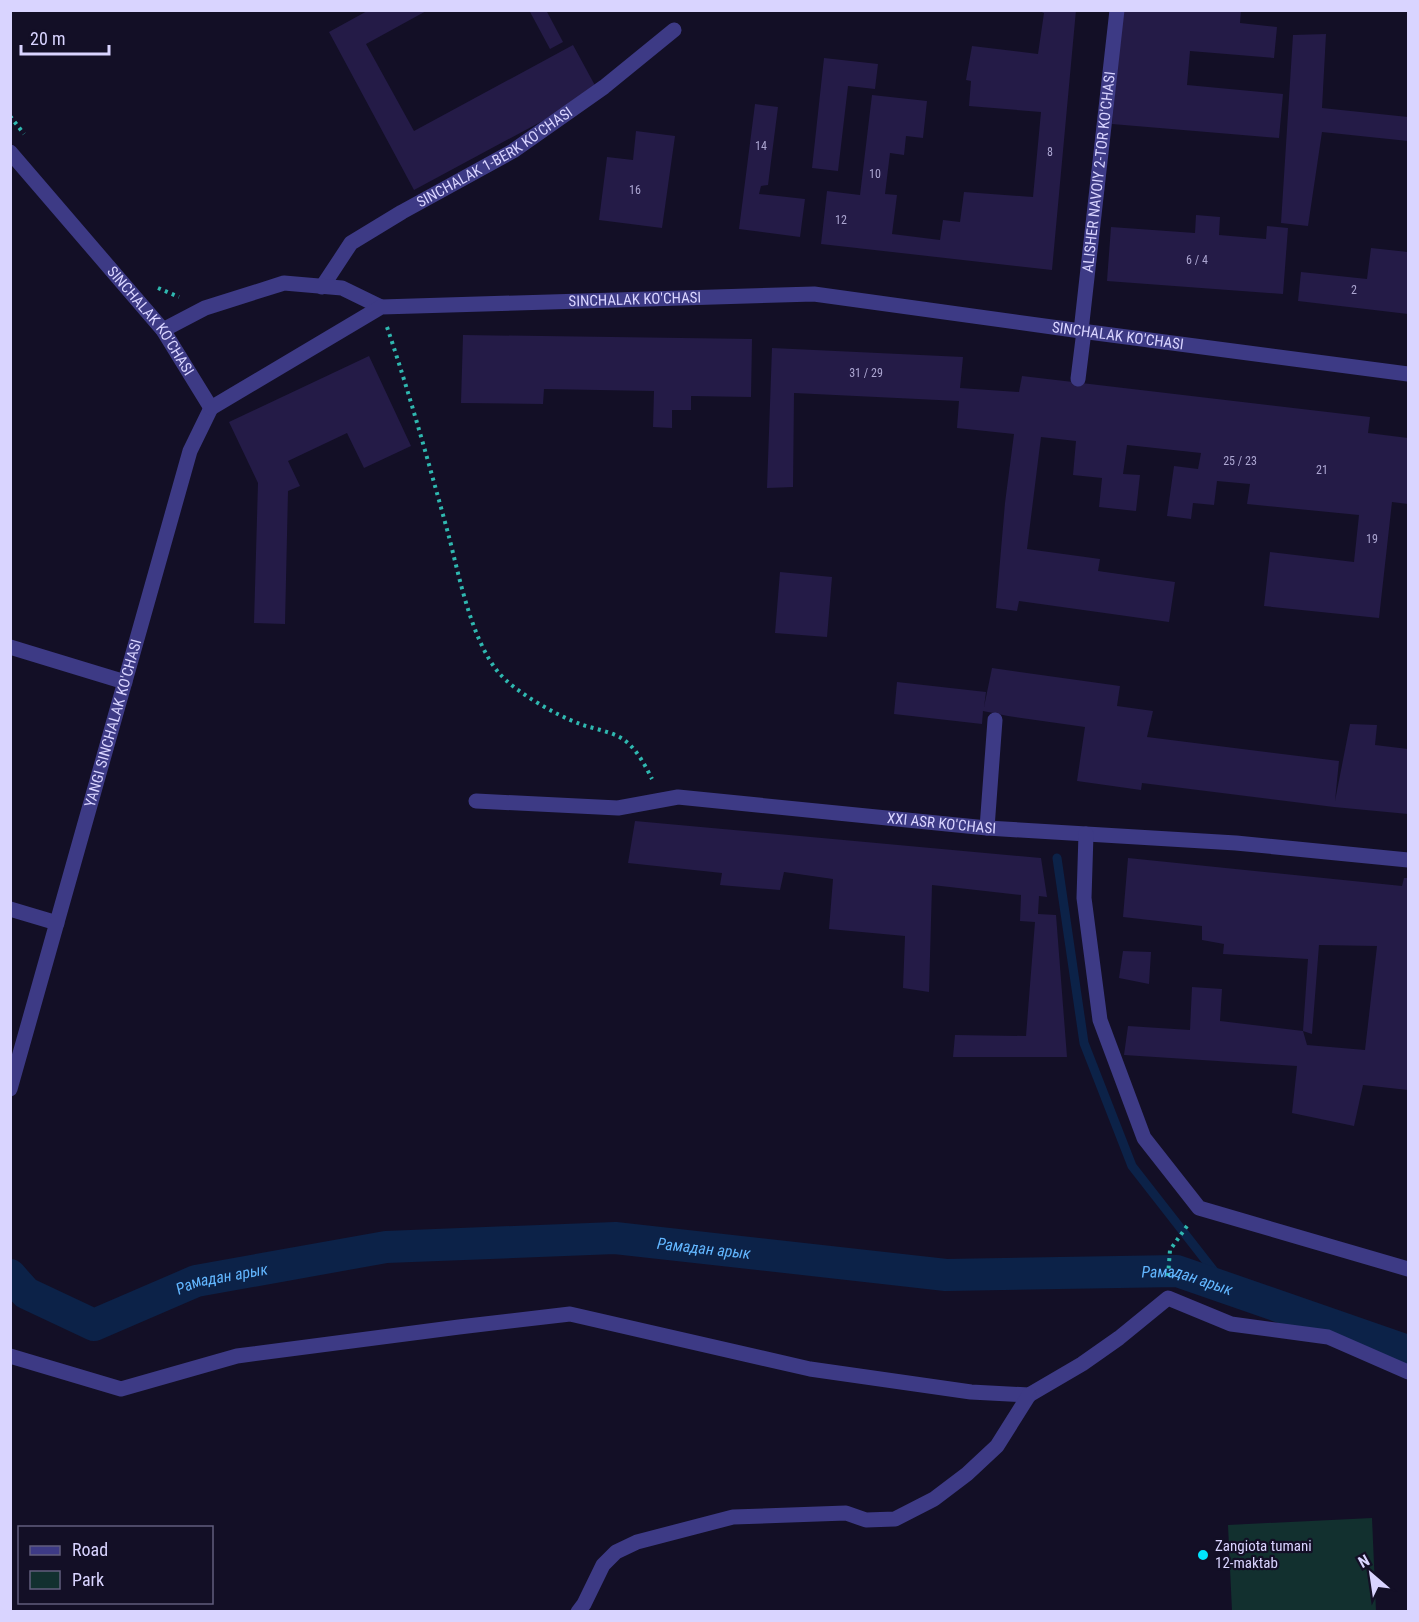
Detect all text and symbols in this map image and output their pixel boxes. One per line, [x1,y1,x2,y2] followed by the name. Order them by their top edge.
[21,18,110,56] scale bar
[30,28,65,49] text: 20 m
[1079,71,1119,273] street label: ALISHER NAVOIY 2-TOR KO'CHASI
[413,103,576,211] street label: SINCHALAK 1-BERK KO'CHASI
[755,139,767,153] house number: 14
[1047,145,1053,159] house number: 8
[869,167,881,181] house number: 10
[629,183,641,197] house number: 16
[835,213,847,227] house number: 12
[1186,253,1208,267] house number: 6 / 4
[103,263,198,379] street label: SINCHALAK KO'CHASI
[1351,283,1357,297] house number: 2
[568,288,701,310] street label: SINCHALAK KO'CHASI
[1051,318,1185,353] street label: SINCHALAK KO'CHASI
[849,366,883,380] house number: 31 / 29
[1223,454,1257,468] house number: 25 / 23
[1316,463,1328,477] house number: 21
[1366,532,1378,546] house number: 19
[81,637,145,809] street label: YANGI SINCHALAK KO'CHASI
[886,809,996,838] street label: XXI ASR KO'CHASI
[656,1234,752,1263] water label: Рамадан арык
[173,1259,270,1299] water label: Рамадан арык
[1141,1261,1236,1300] water label: Рамадан арык
[18,1526,213,1604] legend
[1215,1537,1312,1572] place label: Zangiota tumani 12-maktab
[72,1539,108,1560] text: Road
[1341,1544,1401,1604] north arrow
[1196,1548,1210,1562] marker: Zangiota tumani 12-maktab
[1355,1551,1373,1572] text: N
[72,1569,104,1590] text: Park

